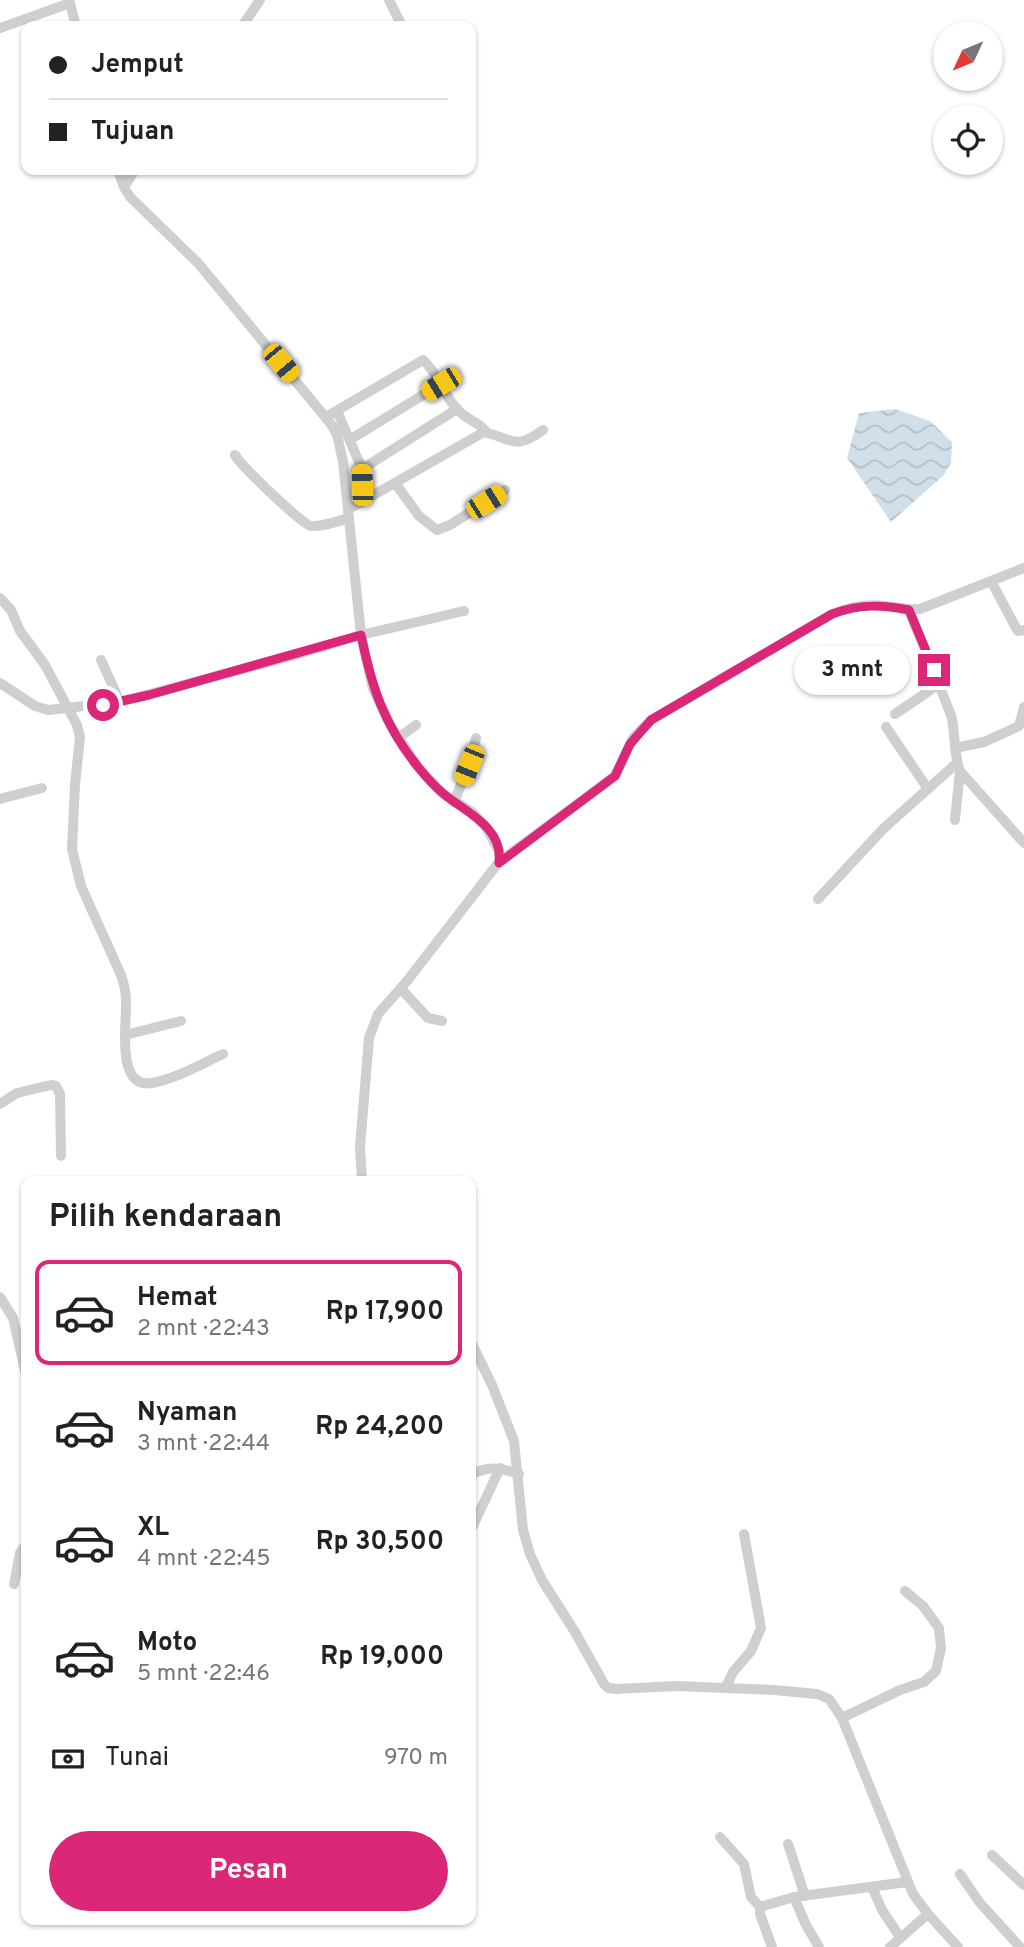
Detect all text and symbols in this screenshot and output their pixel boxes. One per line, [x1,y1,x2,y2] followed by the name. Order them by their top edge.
[933,21,1003,91] north arrow
[933,21,1003,175] map controls
[91,49,184,82] text: Jemput
[933,105,1003,175] button: locate
[91,116,175,149] text: Tujuan
[260,340,303,386] car
[418,364,465,404] car
[351,464,374,506] car
[463,482,510,522] car
[794,646,909,694] callout: 3 mnt
[918,654,950,686] route end
[821,656,883,685] text: 3 mnt
[87,689,119,721] route start
[452,742,487,788] car
[49,1198,282,1238] text: Pilih kendaraan
[53,1281,116,1344] icon: car
[137,1282,217,1315] text: Hemat
[326,1296,444,1329] text: Rp 17,900
[137,1315,270,1344] text: 2 mnt · 22:43
[53,1396,116,1459] icon: car
[137,1397,237,1430] text: Nyaman
[315,1411,444,1444] text: Rp 24,200
[137,1430,270,1459] text: 3 mnt · 22:44
[53,1511,116,1574] icon: car
[137,1512,169,1545] text: XL
[316,1526,444,1559] text: Rp 30,500
[137,1545,270,1574] text: 4 mnt · 22:45
[53,1626,116,1689] icon: car
[137,1627,197,1660] text: Moto
[320,1641,444,1674] text: Rp 19,000
[137,1660,270,1689] text: 5 mnt · 22:46
[49,1740,87,1778] icon: cash
[105,1742,169,1775] text: Tunai
[384,1744,448,1773] text: 970 m
[49,1831,448,1911] button: Pesan

